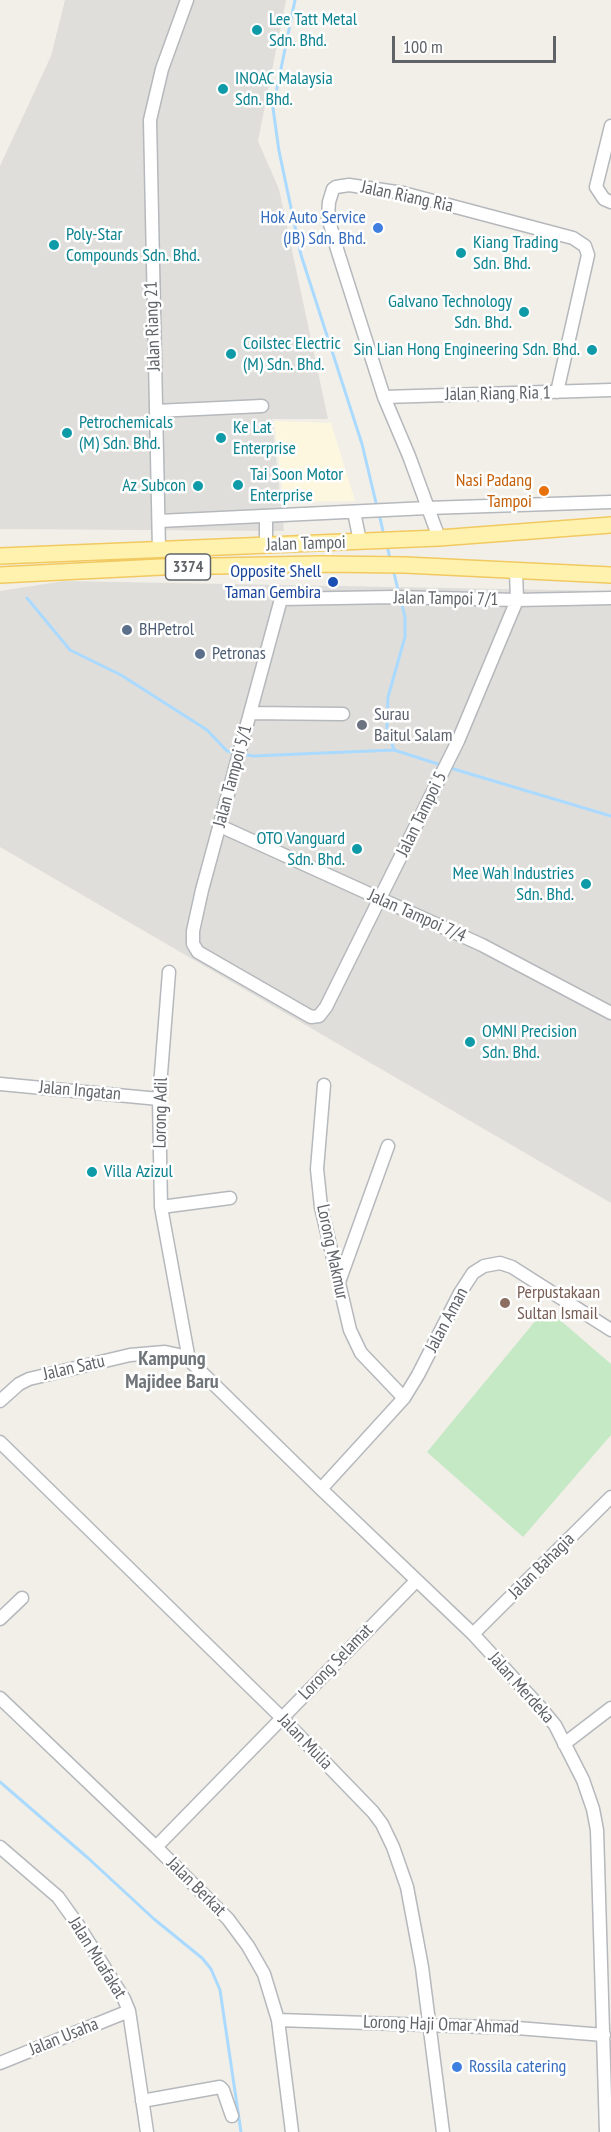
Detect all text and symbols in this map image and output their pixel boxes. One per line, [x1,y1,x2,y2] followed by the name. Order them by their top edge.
[269,9,357,52] place label: Lee Tatt Metal Sdn. Bhd.
[250,23,264,37] marker: Lee Tatt Metal Sdn. Bhd.
[395,24,558,62] scale bar
[403,35,443,58] text: 100 m
[235,68,333,110] place label: INOAC Malaysia Sdn. Bhd.
[216,82,230,96] marker: INOAC Malaysia Sdn. Bhd.
[359,177,455,217] street label: Jalan Riang Ria
[261,207,366,250] place label: Hok Auto Service (JB) Sdn. Bhd.
[371,221,385,235] marker: Hok Auto Service (JB) Sdn. Bhd.
[66,224,200,266] place label: Poly-Star Compounds Sdn. Bhd.
[473,232,558,274] place label: Kiang Trading Sdn. Bhd.
[47,238,61,252] marker: Poly-Star Compounds Sdn. Bhd.
[454,246,468,260] marker: Kiang Trading Sdn. Bhd.
[141,281,165,371] street label: Jalan Riang 21
[388,291,512,334] place label: Galvano Technology Sdn. Bhd.
[517,305,531,319] marker: Galvano Technology Sdn. Bhd.
[243,333,341,376] place label: Coilstec Electric (M) Sdn. Bhd.
[353,339,580,361] place label: Sin Lian Hong Engineering Sdn. Bhd.
[585,343,599,357] marker: Sin Lian Hong Engineering Sdn. Bhd.
[224,347,238,361] marker: Coilstec Electric (M) Sdn. Bhd.
[445,382,551,406] street label: Jalan Riang Ria 1
[79,412,173,454] place label: Petrochemicals (M) Sdn. Bhd.
[233,417,296,460] place label: Ke Lat Enterprise
[60,426,74,440] marker: Petrochemicals (M) Sdn. Bhd.
[214,431,228,445] marker: Ke Lat Enterprise
[250,464,343,506] place label: Tai Soon Motor Enterprise
[456,470,532,512] place label: Nasi Padang Tampoi
[122,475,186,497] place label: Az Subcon
[231,478,245,492] marker: Tai Soon Motor Enterprise
[191,479,205,493] marker: Az Subcon
[537,484,551,498] marker: Nasi Padang Tampoi
[266,532,346,556] street label: Jalan Tampoi
[166,554,210,580] road number: 3374
[225,561,321,604] place label: Opposite Shell Taman Gembira
[326,575,340,589] marker: Opposite Shell Taman Gembira
[393,587,499,611] street label: Jalan Tampoi 7/1
[139,619,194,641] place label: BHPetrol
[120,623,134,637] marker: BHPetrol
[212,643,266,665] place label: Petronas
[193,647,207,661] marker: Petronas
[374,704,452,746] place label: Surau Baitul Salam
[355,718,369,732] marker: Surau Baitul Salam
[209,723,257,829] street label: Jalan Tampoi 5/1
[392,768,452,860] street label: Jalan Tampoi 5
[256,828,345,870] place label: OTO Vanguard Sdn. Bhd.
[350,842,364,856] marker: OTO Vanguard Sdn. Bhd.
[452,863,574,906] place label: Mee Wah Industries Sdn. Bhd.
[579,877,593,891] marker: Mee Wah Industries Sdn. Bhd.
[365,885,469,947] street label: Jalan Tampoi 7/4
[482,1021,577,1064] place label: OMNI Precision Sdn. Bhd.
[463,1035,477,1049] marker: OMNI Precision Sdn. Bhd.
[38,1077,122,1105] street label: Jalan Ingatan
[150,1077,172,1149] street label: Lorong Adil
[104,1161,173,1183] place label: Villa Azizul
[85,1165,99,1179] marker: Villa Azizul
[311,1202,353,1302] street label: Lorong Makmur
[517,1282,600,1324] place label: Perpustakaan Sultan Ismail
[421,1284,473,1356] street label: Jalan Aman
[498,1296,512,1310] marker: Perpustakaan Sultan Ismail
[125,1347,219,1394] district label: Kampung Majidee Baru
[41,1350,107,1386] street label: Jalan Satu
[505,1529,579,1603] street label: Jalan Bahagia
[295,1620,377,1704] street label: Lorong Selamat
[484,1648,558,1728] street label: Jalan Merdeka
[273,1710,337,1774] street label: Jalan Mulia
[162,1853,230,1921] street label: Jalan Berkat
[63,1913,131,2003] street label: Jalan Muafakat
[363,2011,519,2039] street label: Lorong Haji Omar Ahmad
[26,2013,102,2061] street label: Jalan Usaha
[469,2056,566,2078] place label: Rossila catering
[450,2060,464,2074] marker: Rossila catering

